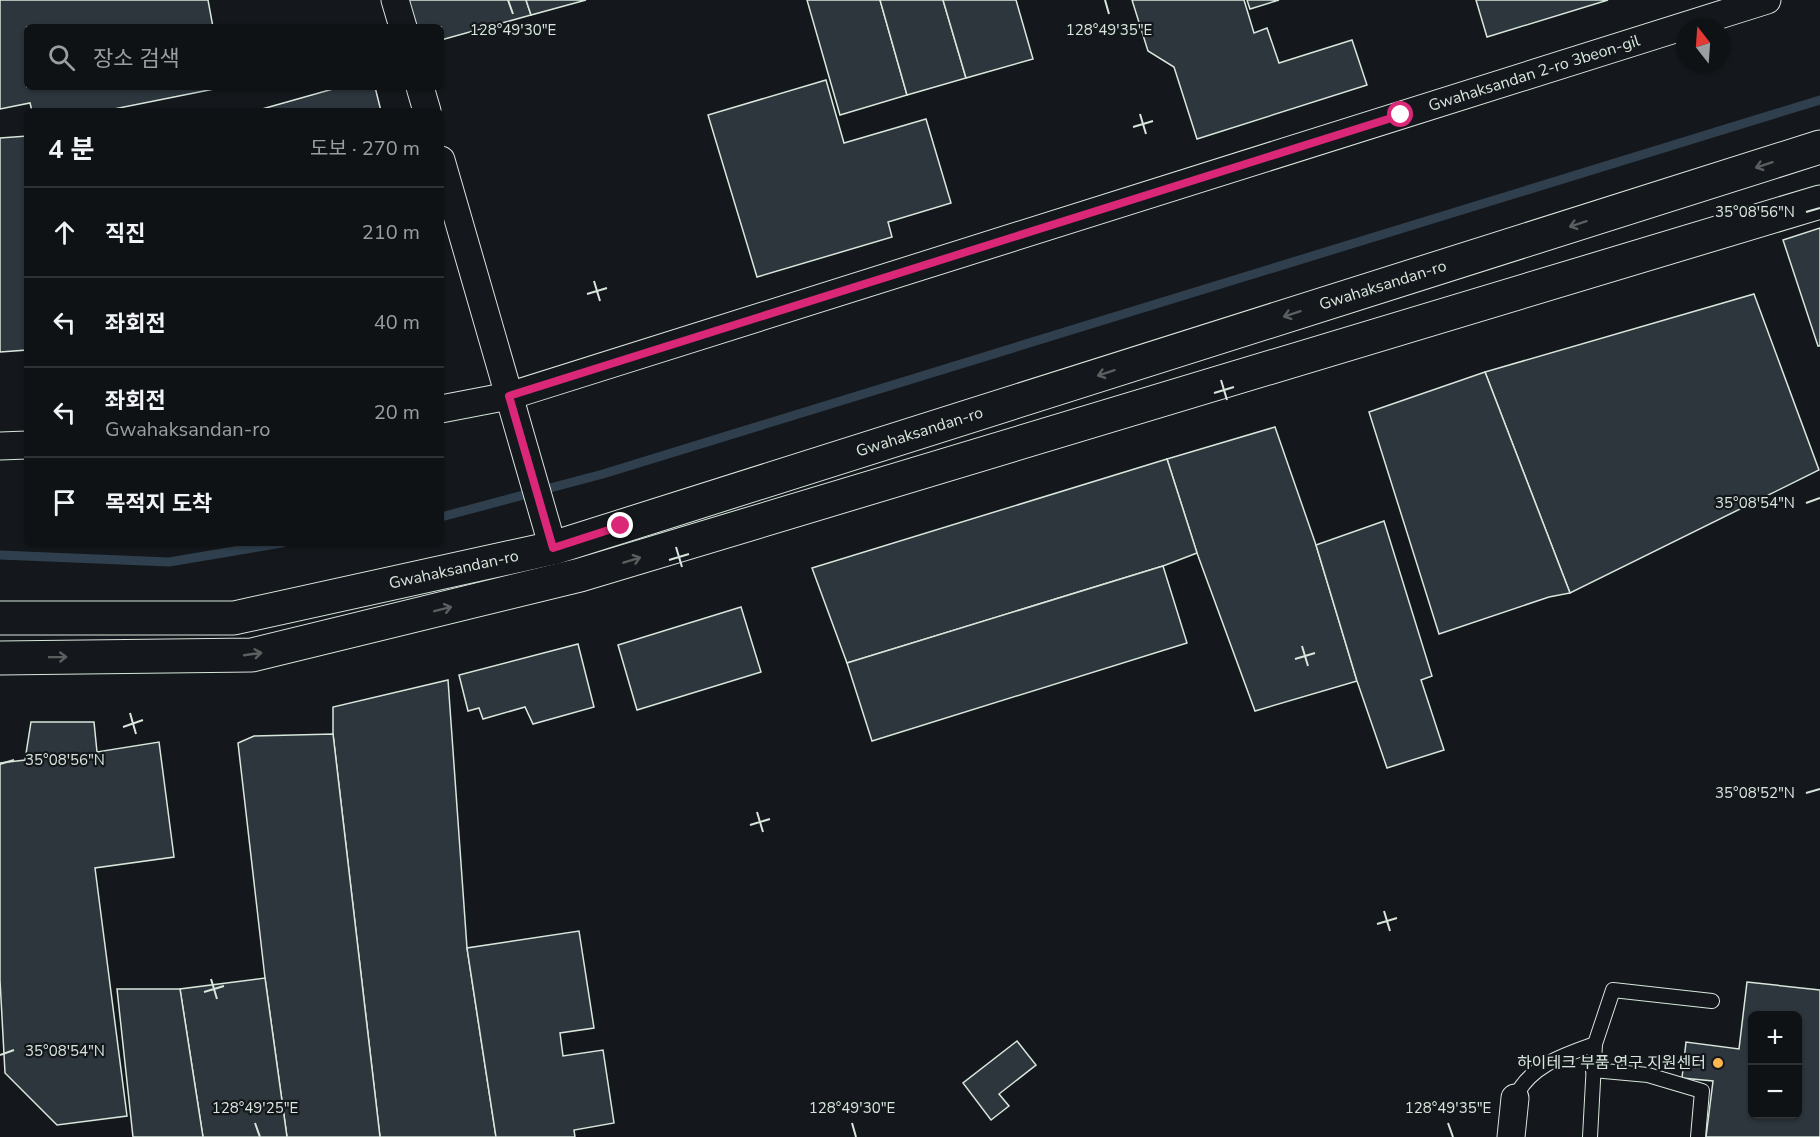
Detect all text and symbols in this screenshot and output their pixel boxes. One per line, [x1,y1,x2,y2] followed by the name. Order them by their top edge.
[1676,18,1730,72] north arrow
[470,20,556,40] text: 128°49'30"E
[1066,20,1152,40] text: 128°49'35"E
[24,24,444,90] search box
[1426,30,1643,117] street label: Gwahaksandan 2-ro 3beon-gil
[45,41,78,74] icon: search
[93,44,180,74] text: 장소 검색
[1387,101,1413,127] route start
[48,132,95,167] text: 4 분
[310,135,420,162] text: 도보 · 270 m
[1755,160,1774,171] one-way arrow
[1715,202,1795,222] text: 35°08'56"N
[48,216,81,249] icon: ahead
[105,219,145,249] text: 직진
[362,219,420,246] text: 210 m
[1569,219,1588,230] one-way arrow
[1316,255,1449,316] street label: Gwahaksandan-ro
[48,306,81,339] icon: left
[105,309,166,339] text: 좌회전
[374,309,420,336] text: 40 m
[1283,309,1302,320] one-way arrow
[1097,368,1116,379] one-way arrow
[105,386,166,416] text: 좌회전
[48,396,81,429] icon: left
[374,399,420,426] text: 20 m
[853,402,986,462] street label: Gwahaksandan-ro
[105,416,270,443] text: Gwahaksandan-ro
[48,486,81,519] icon: arrive
[105,489,212,519] text: 목적지 도착
[1715,493,1795,513] text: 35°08'54"N
[607,512,633,538] route end
[387,545,521,595] street label: Gwahaksandan-ro
[622,554,641,565] one-way arrow
[433,602,452,614] one-way arrow
[243,648,263,659] one-way arrow
[48,652,68,663] one-way arrow
[25,750,105,770] text: 35°08'56"N
[1715,783,1795,803] text: 35°08'52"N
[1748,1011,1802,1119] map controls
[1748,1011,1802,1065] button: +
[25,1041,105,1061] text: 35°08'54"N
[1517,1052,1706,1074] place label: 하이테크 부품 연구 지원센터
[1711,1056,1725,1070] marker: 하이테크 부품 연구 지원센터
[1748,1065,1802,1119] button: −
[212,1098,298,1118] text: 128°49'25"E
[809,1098,895,1118] text: 128°49'30"E
[1405,1098,1491,1118] text: 128°49'35"E

